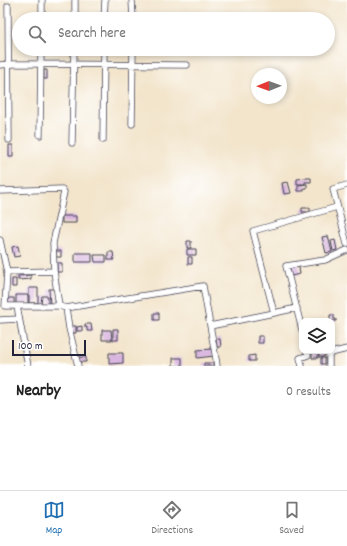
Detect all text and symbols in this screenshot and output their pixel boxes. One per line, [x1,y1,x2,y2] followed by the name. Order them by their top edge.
[12,12,335,56] search box
[26,23,48,45] icon: search
[58,23,126,45] text: Search here
[251,68,287,104] north arrow
[299,318,335,354] map controls
[299,318,335,354] button: layers
[12,338,86,357] scale bar
[18,339,42,355] text: 100 m
[16,380,60,404] text: Nearby
[286,383,331,402] text: 0 results
[43,499,65,539] tab: Map
[151,499,193,539] tab: Directions
[279,499,304,539] tab: Saved

